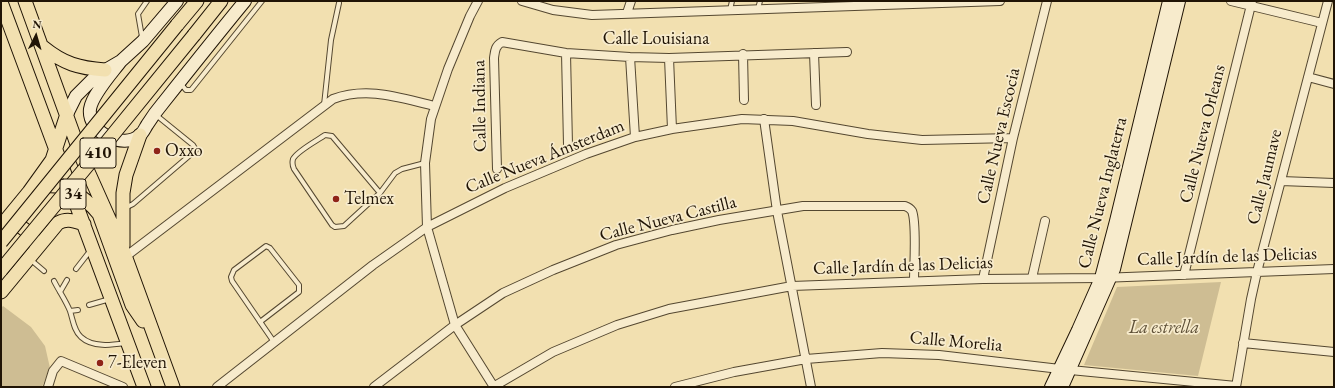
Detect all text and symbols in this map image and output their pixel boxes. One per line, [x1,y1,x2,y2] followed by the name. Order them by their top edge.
[16,16,56,56] north arrow
[32,17,42,31] text: N
[603,28,709,50] street label: Calle Louisiana
[468,60,492,152] street label: Calle Indiana
[1175,63,1231,205] street label: Calle Nueva Orleans
[973,66,1025,206] street label: Calle Nueva Escocia
[462,115,628,199] street label: Calle Nueva Ámsterdam
[1074,115,1132,271] street label: Calle Nueva Inglaterra
[1243,127,1287,227] street label: Calle Jaumave
[80,138,116,168] road number: 410
[165,140,203,162] place label: Oxxo
[152,146,162,156] marker: Oxxo
[60,179,86,209] road number: 34
[344,188,394,210] place label: Telmex
[597,192,739,246] street label: Calle Nueva Castilla
[331,194,341,204] marker: Telmex
[1137,243,1317,271] street label: Calle Jardín de las Delicias
[813,252,993,280] street label: Calle Jardín de las Delicias
[1129,317,1199,339] park label: La estrella
[909,327,1003,357] street label: Calle Morelia
[108,352,167,374] place label: 7-Eleven
[95,358,105,368] marker: 7-Eleven

